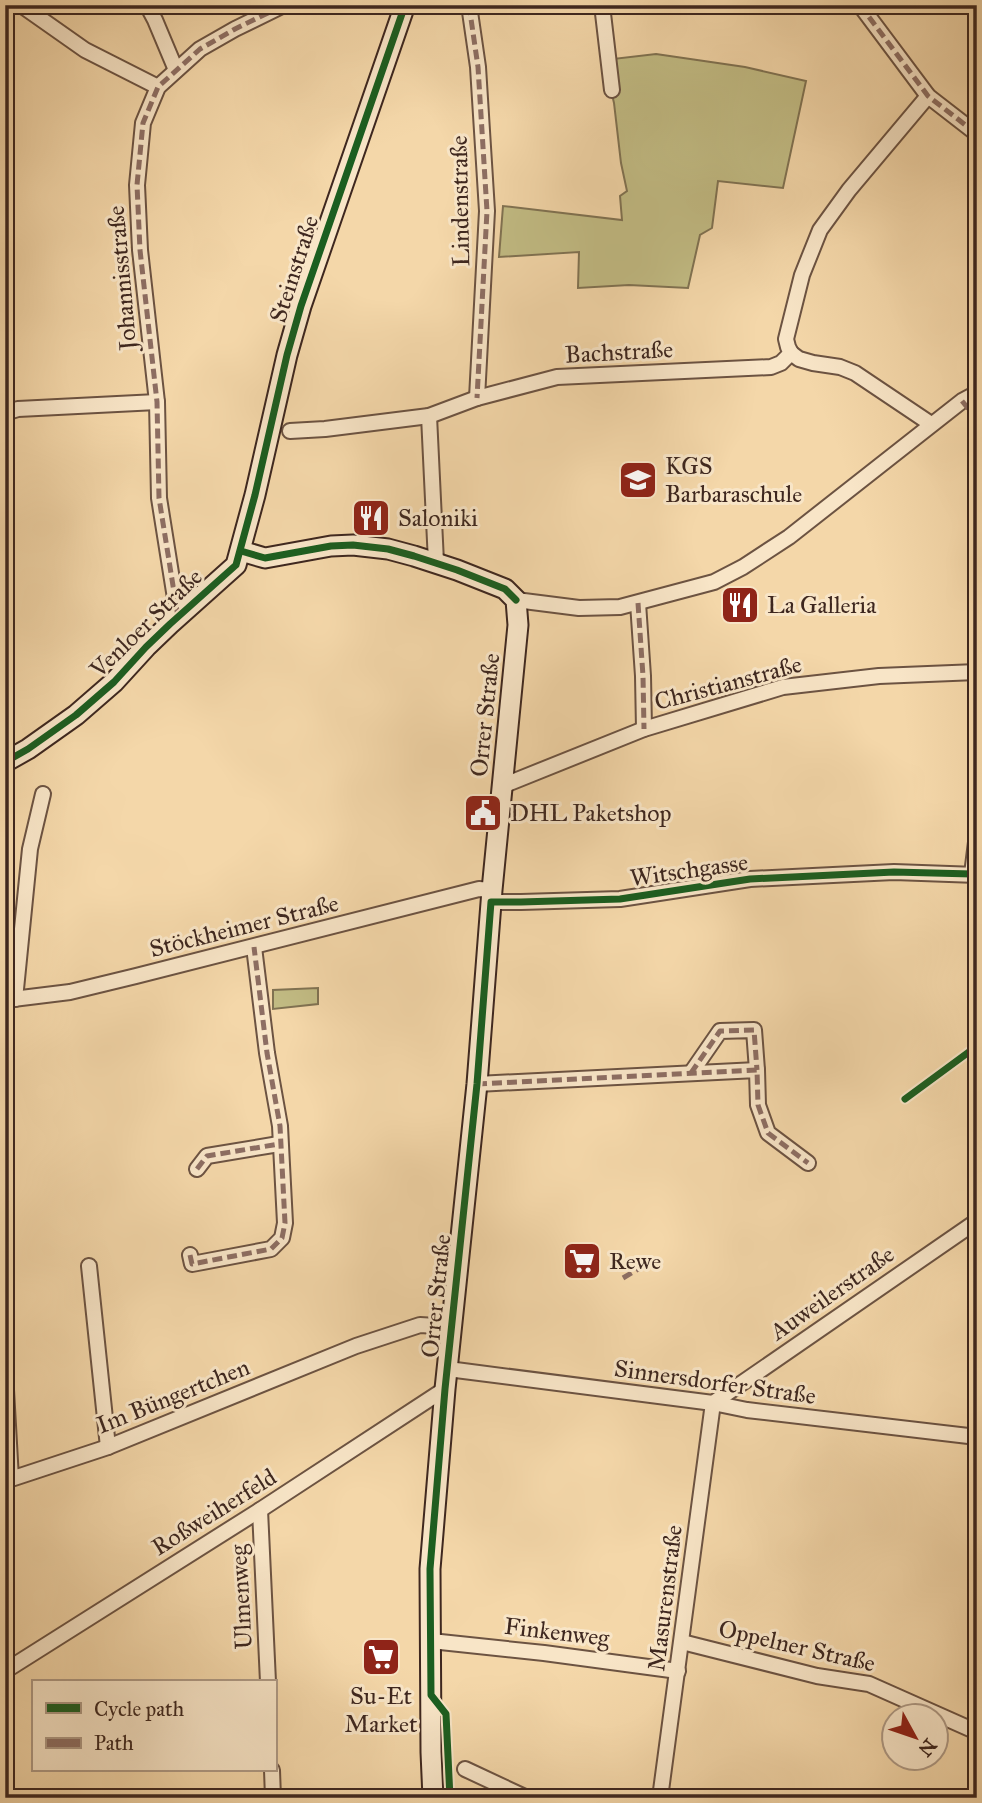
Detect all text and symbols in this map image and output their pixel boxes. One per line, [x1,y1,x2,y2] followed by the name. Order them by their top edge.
[444,135,476,267] street label: Lindenstraße
[101,204,144,355] street label: Johannisstraße
[263,212,325,326] street label: Steinstraße
[564,334,674,370] street label: Bachstraße
[665,451,802,509] place label: KGS Barbaraschule
[617,459,659,501] school or university icon: KGS Barbaraschule
[350,497,392,539] restaurant icon: Saloniki
[398,503,478,533] place label: Saloniki
[83,562,208,685] street label: Venloer Straße
[719,584,761,626] restaurant icon: La Galleria
[767,590,877,620] place label: La Galleria
[651,649,805,717] street label: Christianstraße
[464,652,506,778] street label: Orrer Straße
[462,792,504,834] public building icon: DHL Paketshop
[510,798,671,828] place label: DHL Paketshop
[628,847,750,893] street label: Witschgasse
[146,888,342,964] street label: Stöckheimer Straße
[415,1233,457,1359] street label: Orrer Straße
[763,1239,900,1347] street label: Auweilerstraße
[561,1240,603,1282] supermarket icon: Rewe
[609,1246,661,1276] place label: Rewe
[92,1352,254,1440] street label: Im Büngertchen
[612,1353,818,1411] street label: Sinnersdorfer Straße
[146,1462,282,1562] street label: Roßweiherfeld
[641,1523,689,1673] street label: Masurenstraße
[223,1543,259,1650] street label: Ulmenweg
[503,1611,612,1653] street label: Finkenweg
[716,1613,878,1679] street label: Oppelner Straße
[360,1636,402,1678] supermarket icon: Su-Et Market
[32,1680,276,1772] legend
[344,1681,418,1739] place label: Su-Et Market
[94,1696,185,1722] text: Cycle path
[880,1702,950,1772] north arrow
[94,1730,134,1756] text: Path
[914,1734,942,1761] text: N

